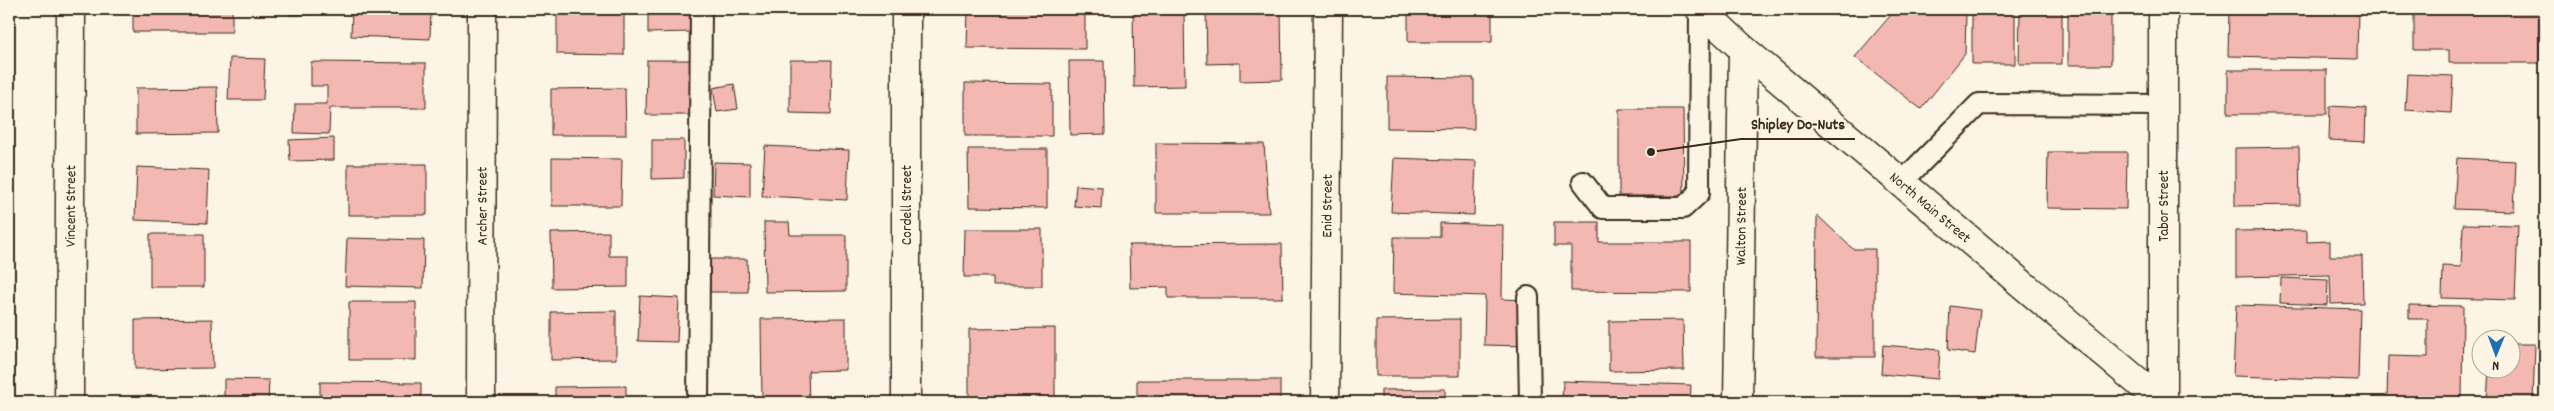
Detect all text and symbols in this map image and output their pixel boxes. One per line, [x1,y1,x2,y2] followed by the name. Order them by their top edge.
[1741,108,1855,139] callout: Shipley Do-Nuts
[1751,114,1845,137] text: Shipley Do-Nuts
[897,164,919,245] street label: Cordell Street
[61,165,83,247] street label: Vincent Street
[472,166,495,245] street label: Archer Street
[1884,168,1975,250] street label: North Main Street
[2154,170,2176,242] street label: Tabor Street
[1317,174,1340,238] street label: Enid Street
[1731,186,1754,265] street label: Walton Street
[2472,328,2522,378] north arrow
[2492,355,2499,375] text: N

